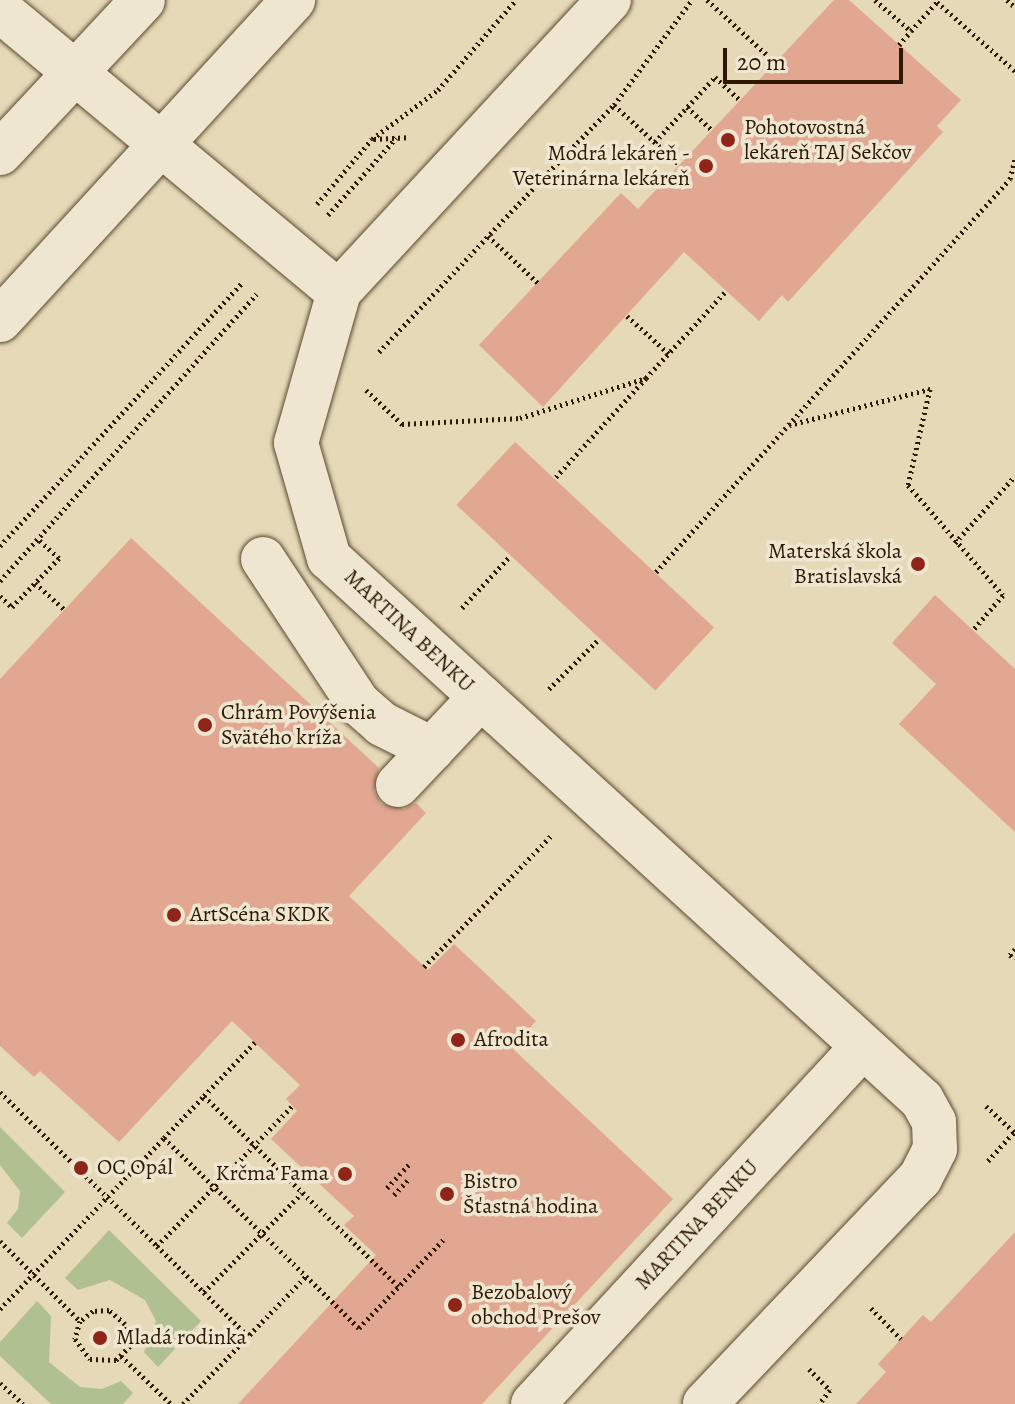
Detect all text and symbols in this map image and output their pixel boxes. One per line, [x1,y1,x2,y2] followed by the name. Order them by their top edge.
[727,32,907,82] scale bar
[737,46,786,78] text: 20 m
[744,114,911,166] place label: Pohotovostná lekáreň TAJ Sekčov
[719,131,737,149] marker: Pohotovostná lekáreň TAJ Sekčov
[513,140,690,192] place label: Modrá lekáreň - Veterinárna lekáreň
[697,157,715,175] marker: Modrá lekáreň - Veterinárna lekáreň
[768,538,902,590] place label: Materská škola Bratislavská
[909,555,927,573] marker: Materská škola Bratislavská
[338,564,480,698] street label: MARTINA BENKU
[221,699,376,750] place label: Chrám Povýšenia Svätého kríža
[196,716,214,734] marker: Chrám Povýšenia Svätého kríža
[190,902,330,928] place label: ArtScéna SKDK
[165,906,183,924] marker: ArtScéna SKDK
[474,1027,549,1053] place label: Afrodita
[449,1031,467,1049] marker: Afrodita
[630,1154,764,1296] street label: MARTINA BENKU
[97,1155,173,1181] place label: OC Opál
[72,1159,90,1177] marker: OC Opál
[216,1161,329,1187] place label: Krčma Fama
[336,1165,354,1183] marker: Krčma Fama
[463,1168,598,1220] place label: Bistro Šťastná hodina
[438,1185,456,1203] marker: Bistro Šťastná hodina
[471,1279,601,1330] place label: Bezobalový obchod Prešov
[446,1296,464,1314] marker: Bezobalový obchod Prešov
[116,1325,247,1351] place label: Mladá rodinka
[91,1329,109,1347] marker: Mladá rodinka

